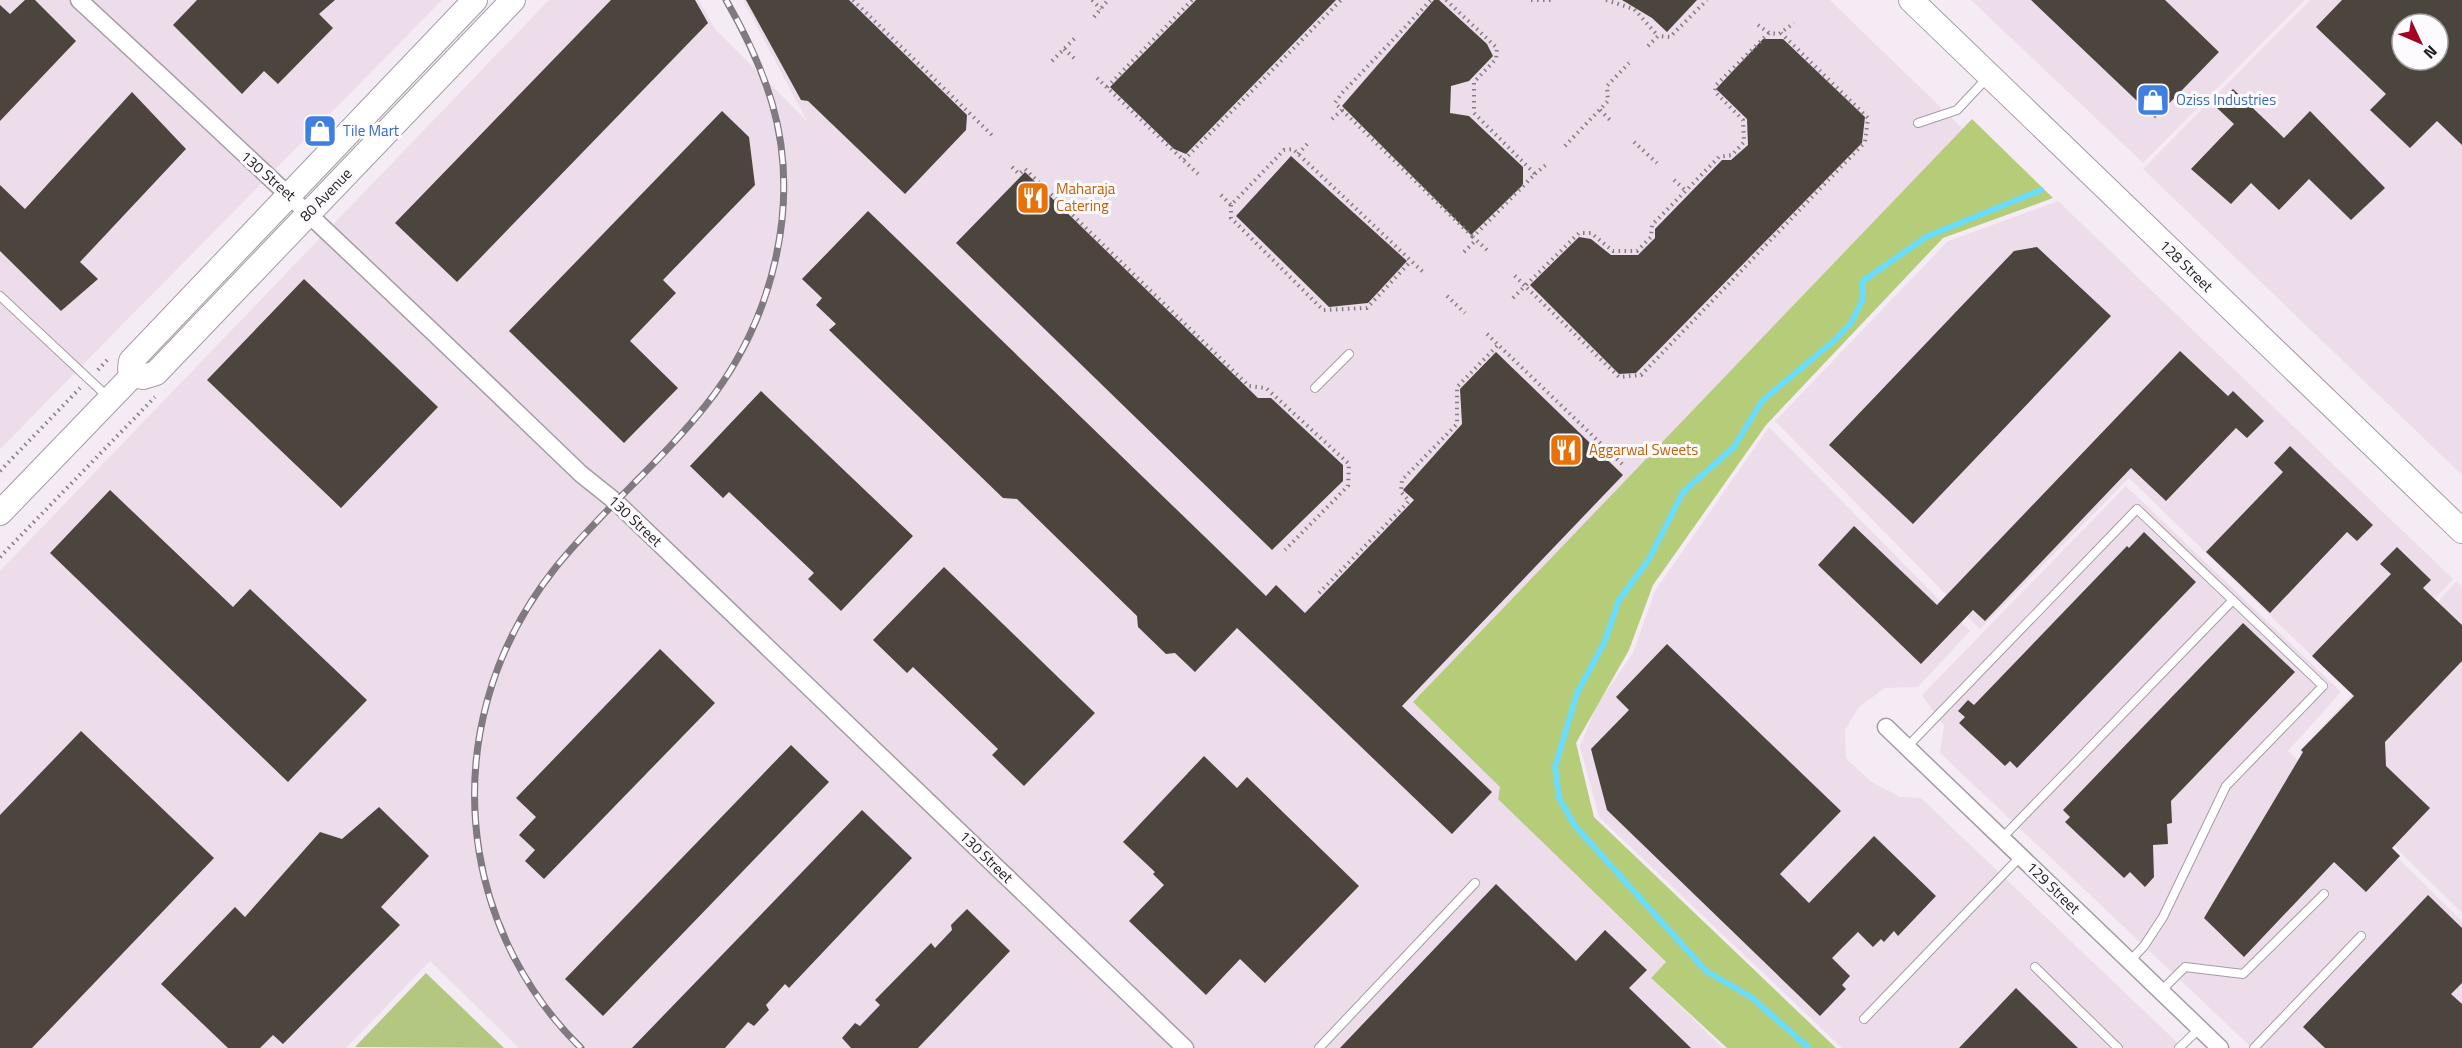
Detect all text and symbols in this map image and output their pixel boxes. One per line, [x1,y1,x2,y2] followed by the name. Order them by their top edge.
[2390,12,2450,72] north arrow
[2418,40,2443,65] text: N
[2135,82,2171,118] shop icon: Oziss Industries
[2176,88,2276,111] place label: Oziss Industries
[302,113,338,149] shop icon: Tile Mart
[343,119,400,142] place label: Tile Mart
[235,145,302,207] street label: 130 Street
[294,163,357,227] street label: 80 Avenue
[1056,177,1116,217] place label: Maharaja Catering
[1015,180,1051,216] restaurant icon: Maharaja Catering
[2154,234,2219,298] street label: 128 Street
[1548,432,1584,468] restaurant icon: Aggarwal Sweets
[1589,438,1698,461] place label: Aggarwal Sweets
[603,489,668,552] street label: 130 Street
[954,825,1019,889] street label: 130 Street
[2021,856,2086,920] street label: 129 Street

